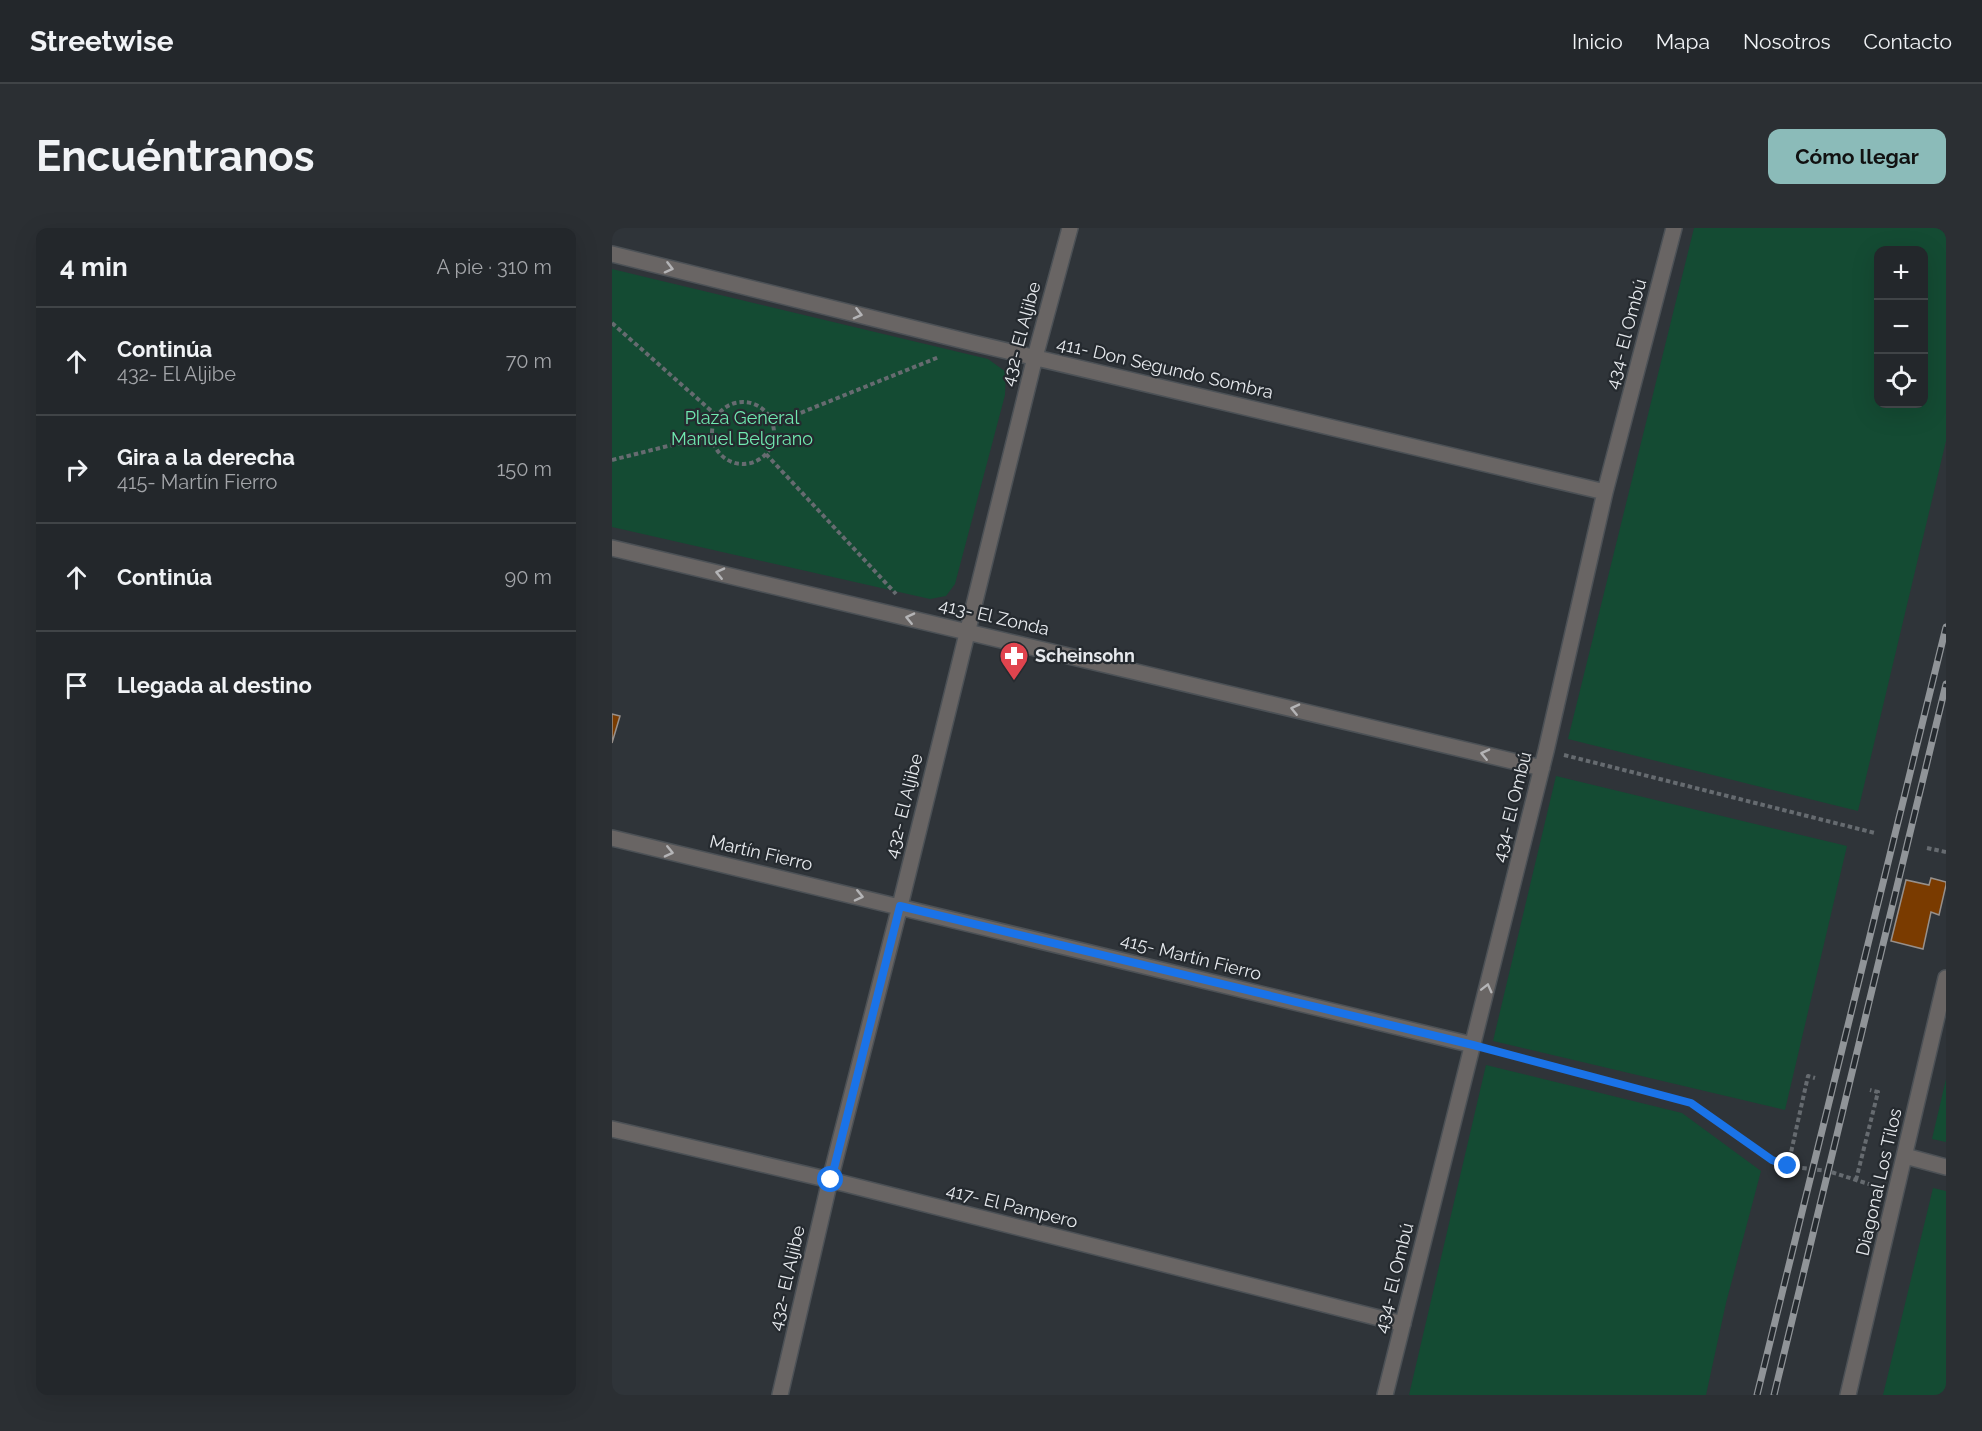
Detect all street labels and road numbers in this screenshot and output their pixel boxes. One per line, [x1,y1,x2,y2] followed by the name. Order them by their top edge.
[1601,277,1650,391] street label: 434- El Ombú
[997,279,1045,388] street label: 432- El Aljibe
[1055,332,1275,403] street label: 411- Don Segundo Sombra
[937,594,1051,639] street label: 413- El Zonda
[1488,749,1535,864] street label: 434- El Ombú
[880,751,927,860] street label: 432- El Aljibe
[708,830,815,875] street label: Martín Fierro
[1118,929,1264,984] street label: 415- Martín Fierro
[1851,1106,1906,1258] street label: Diagonal Los Tilos
[944,1179,1080,1232] street label: 417- El Pampero
[1370,1220,1417,1335] street label: 434- El Ombú
[764,1223,809,1332] street label: 432- El Aljibe

